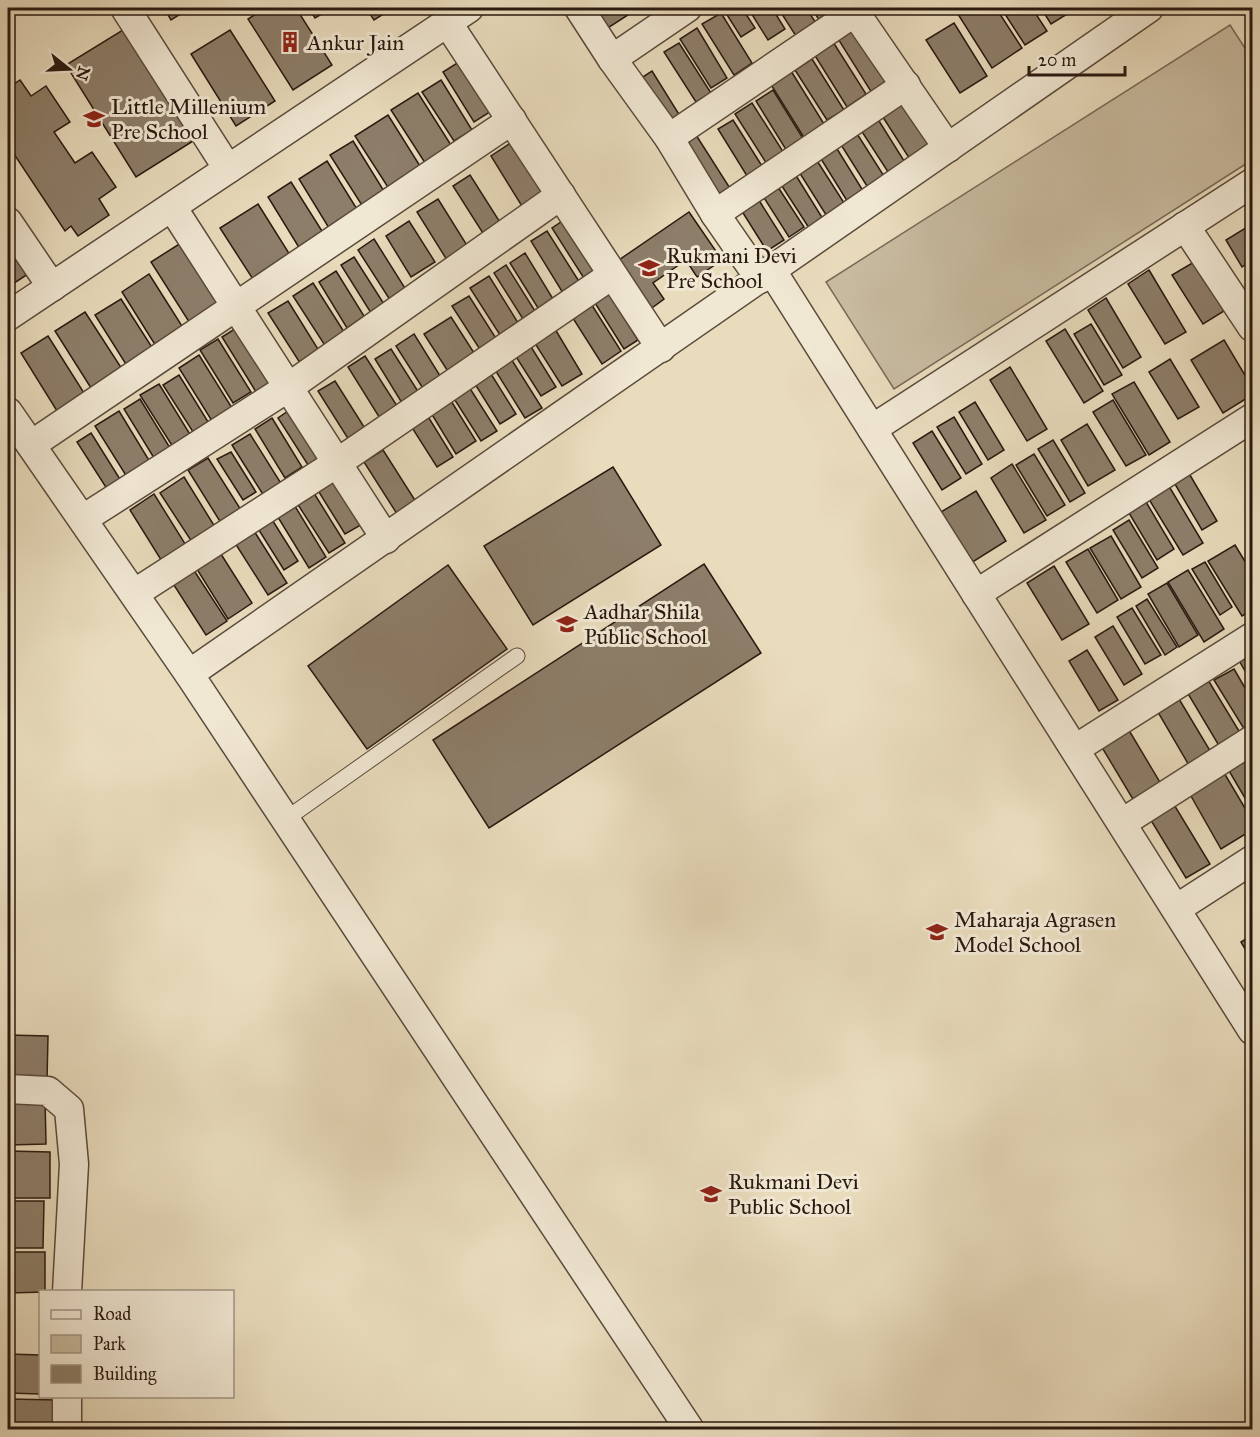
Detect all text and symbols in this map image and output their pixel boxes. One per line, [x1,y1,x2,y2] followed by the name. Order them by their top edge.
[306,29,404,56] place label: Ankur Jain
[278,30,302,54] building icon: Ankur Jain
[39,39,99,99] north arrow
[1029,39,1125,77] scale bar
[1038,49,1076,71] text: 20 m
[72,64,94,83] text: N
[111,93,267,145] place label: Little Millenium Pre School
[82,107,106,131] school or university icon: Little Millenium Pre School
[666,242,797,294] place label: Rukmani Devi Pre School
[637,256,661,280] school or university icon: Rukmani Devi Pre School
[583,598,707,650] place label: Aadhar Shila Public School
[555,612,579,636] school or university icon: Aadhar Shila Public School
[954,906,1116,958] place label: Maharaja Agrasen Model School
[925,920,949,944] school or university icon: Maharaja Agrasen Model School
[728,1168,859,1220] place label: Rukmani Devi Public School
[699,1182,723,1206] school or university icon: Rukmani Devi Public School
[39,1290,234,1398] legend
[93,1303,131,1325] text: Road
[93,1333,126,1355] text: Park
[93,1363,157,1386] text: Building

